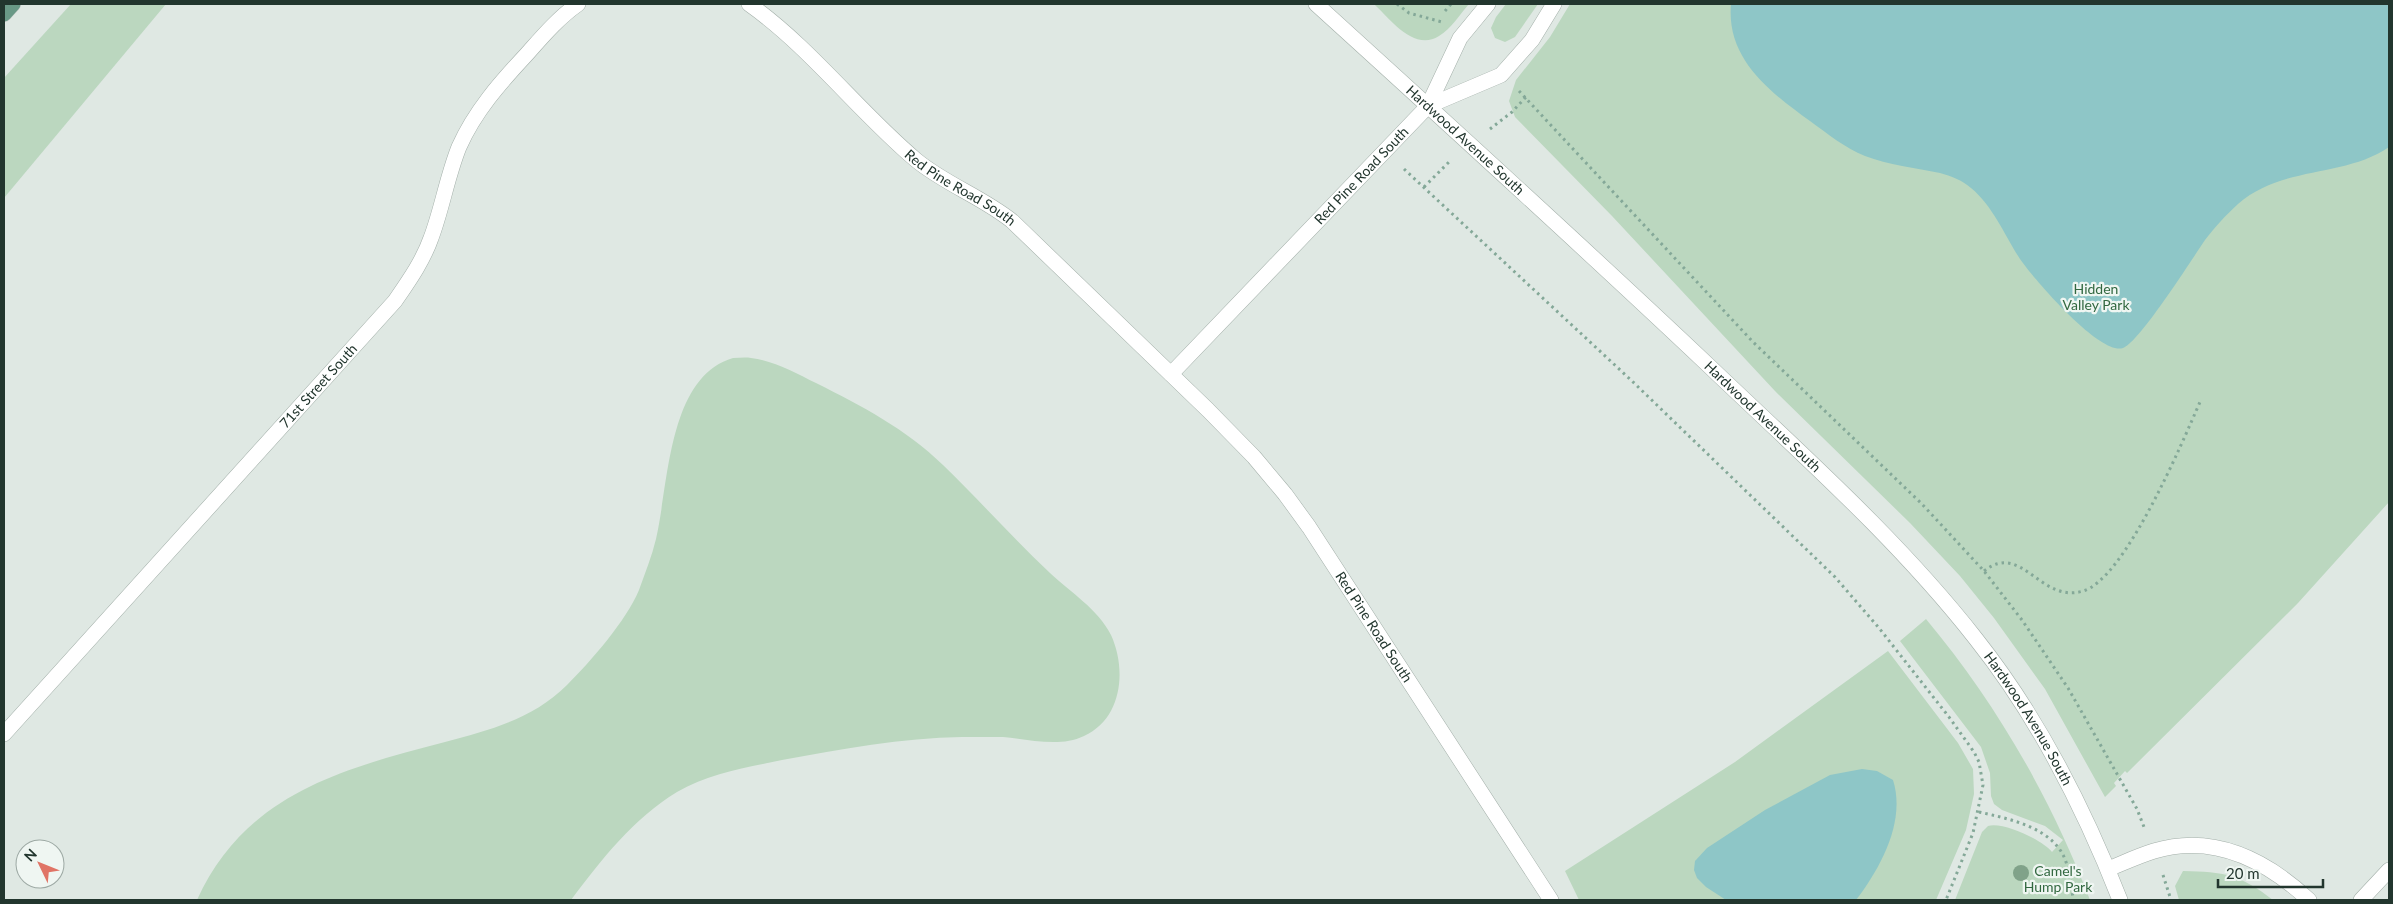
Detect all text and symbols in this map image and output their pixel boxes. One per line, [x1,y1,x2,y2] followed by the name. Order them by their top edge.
[1403,81,1528,198] street label: Hardwood Avenue South
[1310,123,1412,227] street label: Red Pine Road South
[902,145,1020,229] street label: Red Pine Road South
[2062,280,2130,313] park label: Hidden Valley Park
[276,340,360,431] street label: 71st Street South
[1701,357,1825,475] street label: Hardwood Avenue South
[1332,568,1416,685] street label: Red Pine Road South
[1981,648,2076,788] street label: Hardwood Avenue South
[15,839,65,889] north arrow
[20,845,40,865] text: N
[2218,856,2323,888] scale bar
[2024,862,2093,895] park label: Camel's Hump Park
[2226,864,2260,882] text: 20 m

